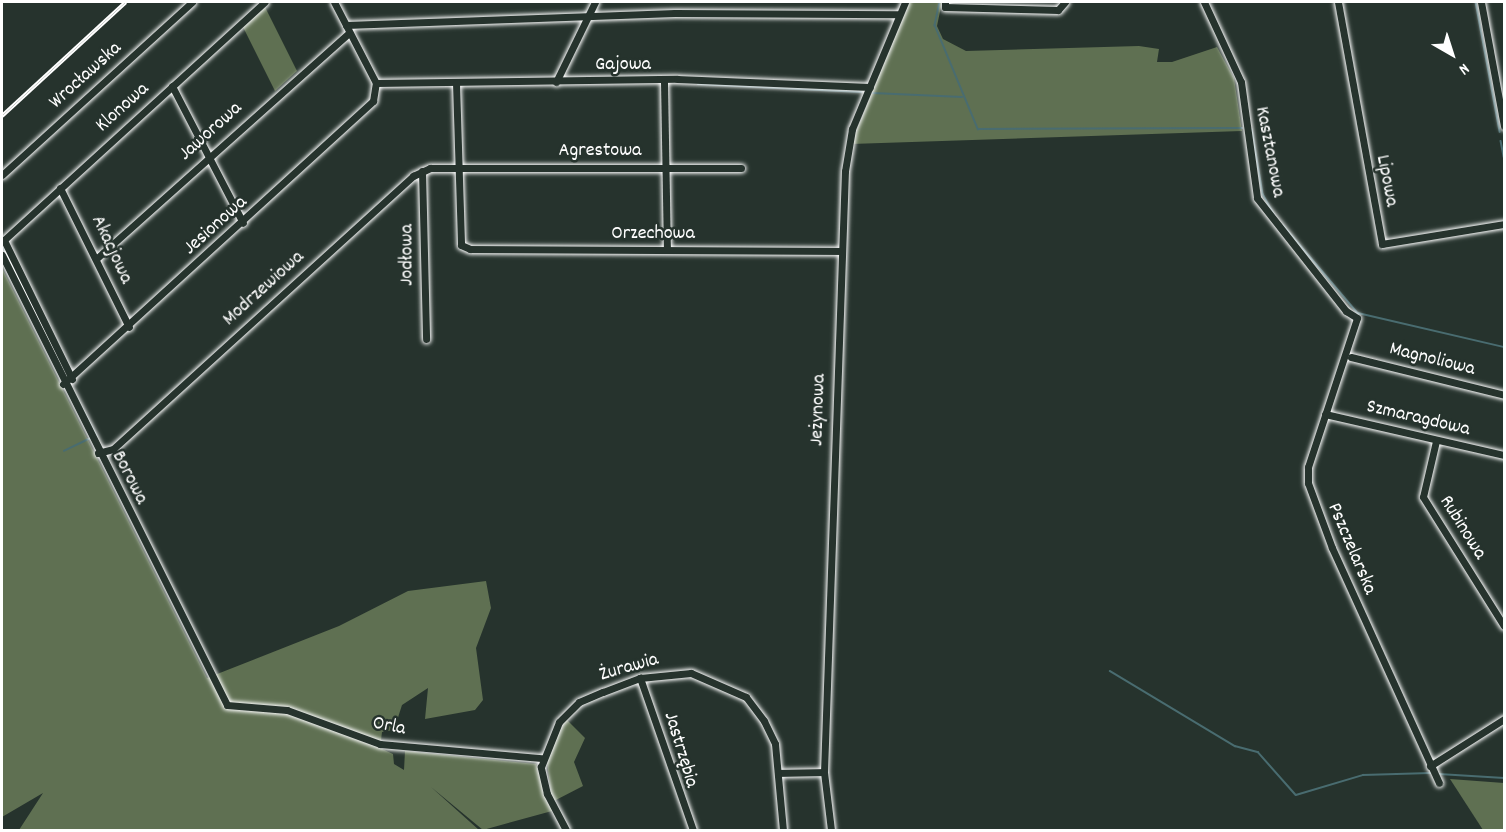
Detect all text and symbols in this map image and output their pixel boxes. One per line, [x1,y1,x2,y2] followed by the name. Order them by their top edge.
[1422,24,1482,84] north arrow
[45,37,127,115] street label: Wrocławska
[595,53,651,77] street label: Gajowa
[1453,57,1474,80] text: N
[91,78,155,138] street label: Klonowa
[174,97,248,167] street label: Jaworowa
[1248,105,1290,199] street label: Kasztanowa
[559,139,641,163] street label: Agrestowa
[1369,153,1403,209] street label: Lipowa
[179,191,253,261] street label: Jesionowa
[85,212,137,288] street label: Akacjowa
[611,222,695,246] street label: Orzechowa
[396,224,420,286] street label: Jodłowa
[218,246,310,332] street label: Modrzewiowa
[1387,338,1477,382] street label: Magnoliowa
[806,374,832,446] street label: Jeżynowa
[1364,395,1472,443] street label: Szmaragdowa
[105,447,153,509] street label: Borowa
[1433,492,1491,564] street label: Rubinowa
[1321,500,1381,598] street label: Pszczelarska
[597,648,661,688] street label: Żurawia
[657,709,703,791] street label: Jastrzębia
[370,712,408,742] street label: Orla

